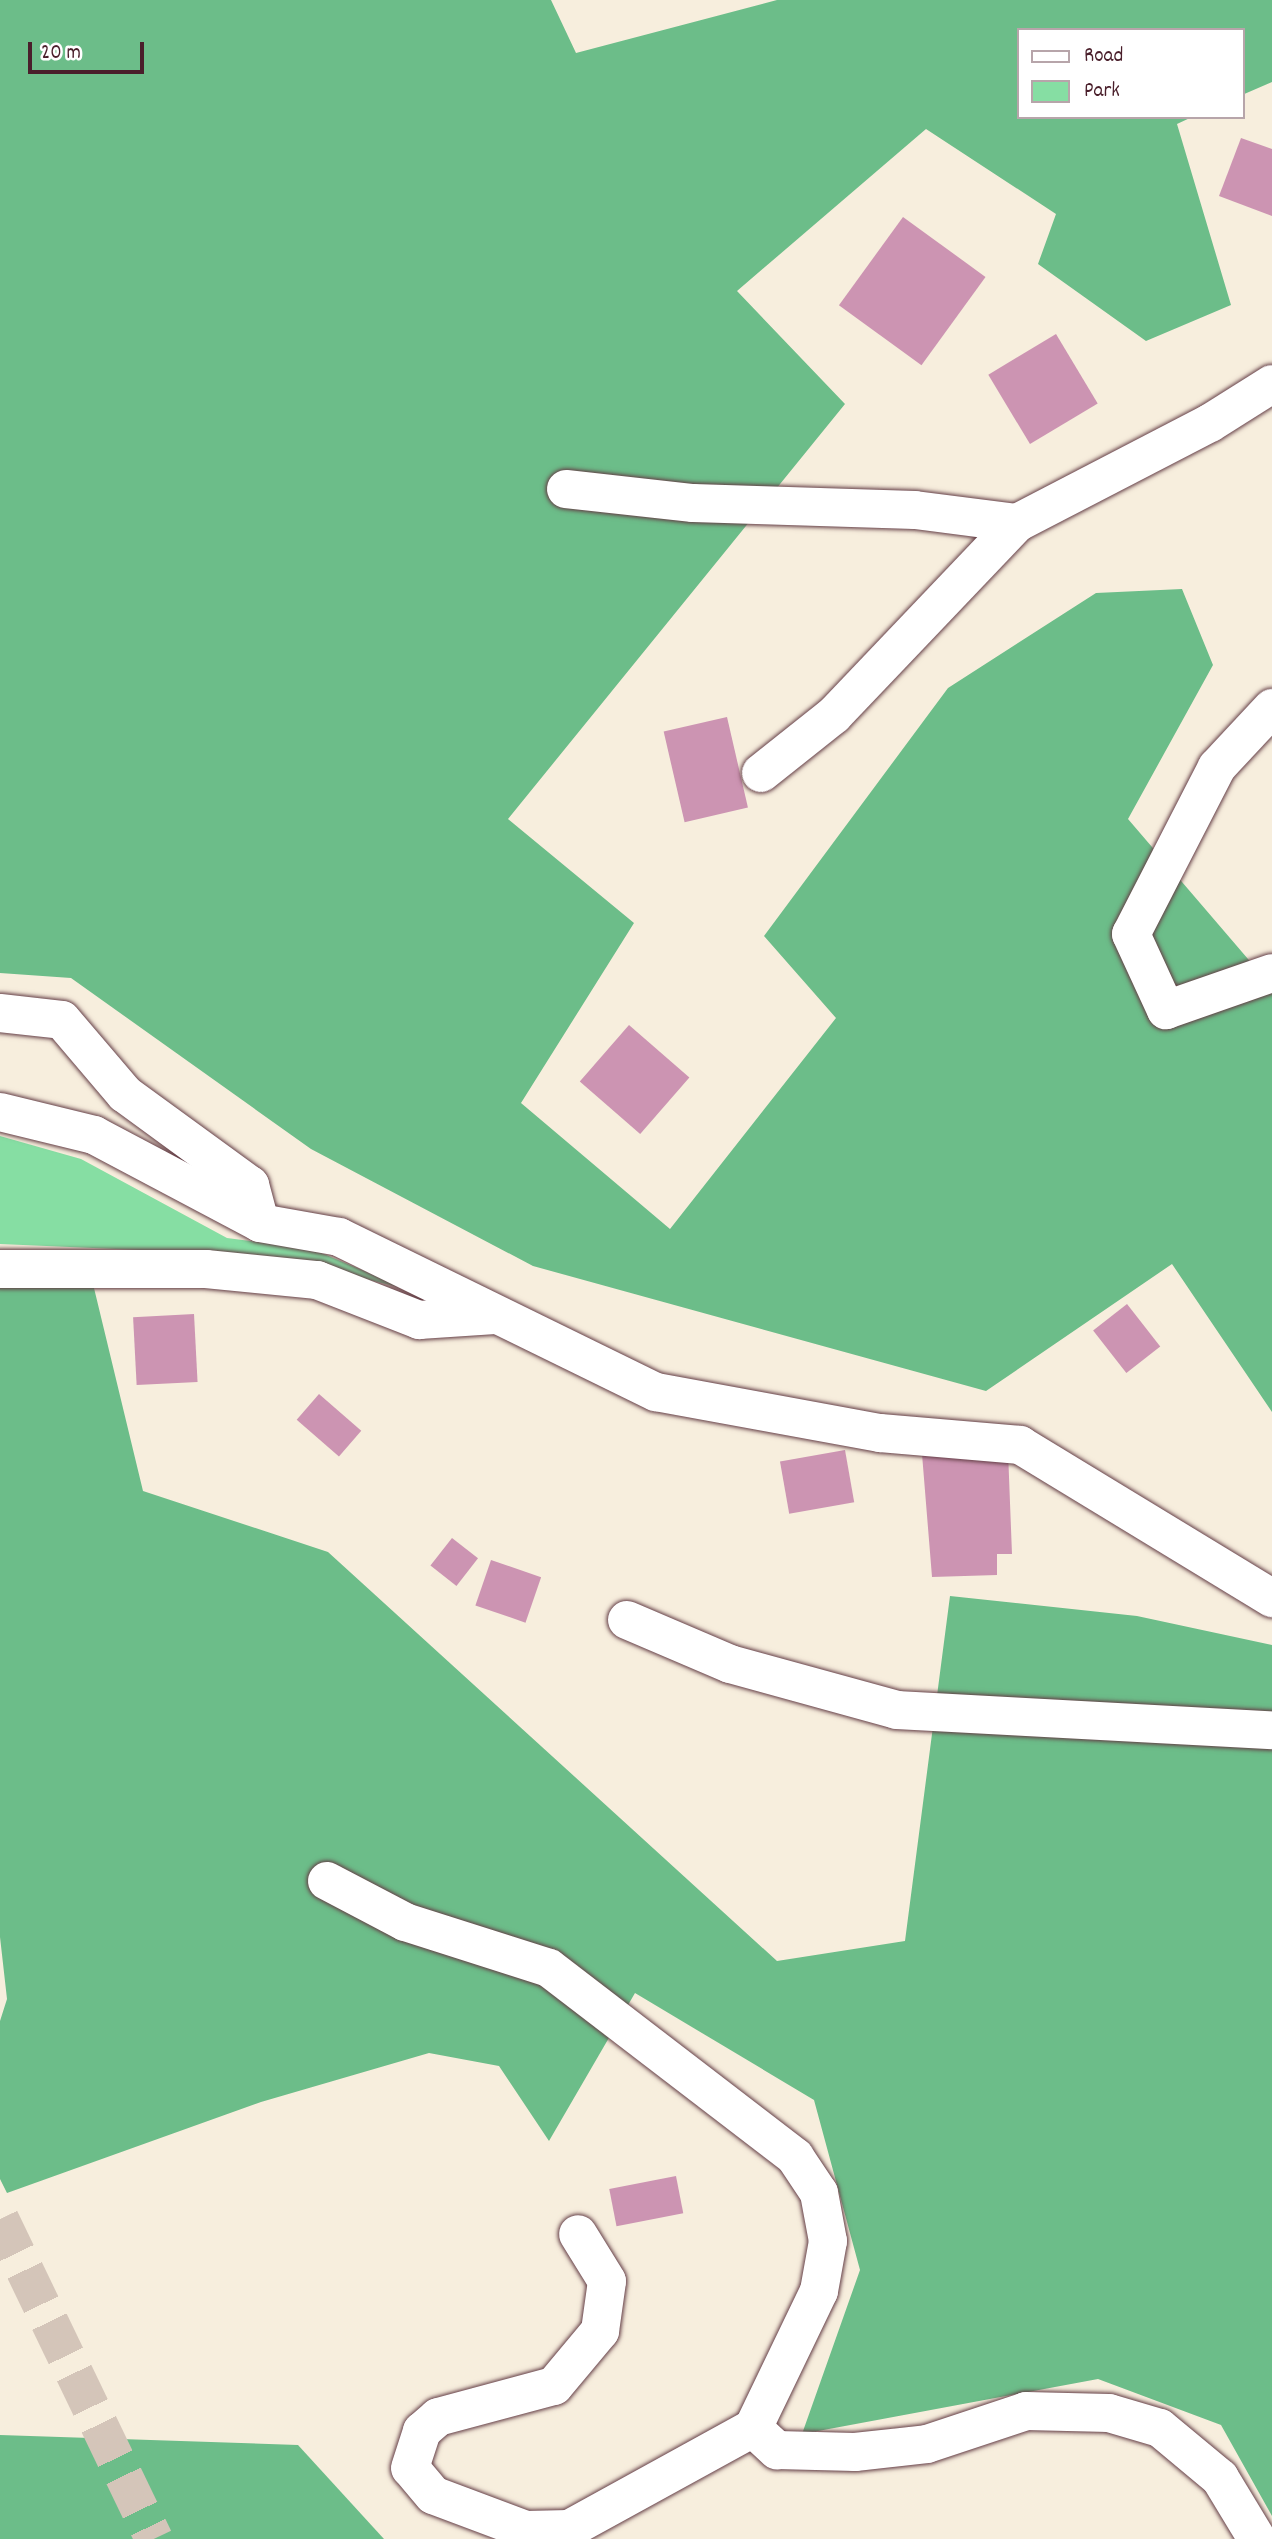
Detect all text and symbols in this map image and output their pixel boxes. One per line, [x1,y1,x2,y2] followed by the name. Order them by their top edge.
[32,28,147,72] scale bar
[1016,28,1244,119] legend
[41,39,81,69] text: 20 m
[1084,42,1123,72] text: Road
[1084,77,1120,107] text: Park

